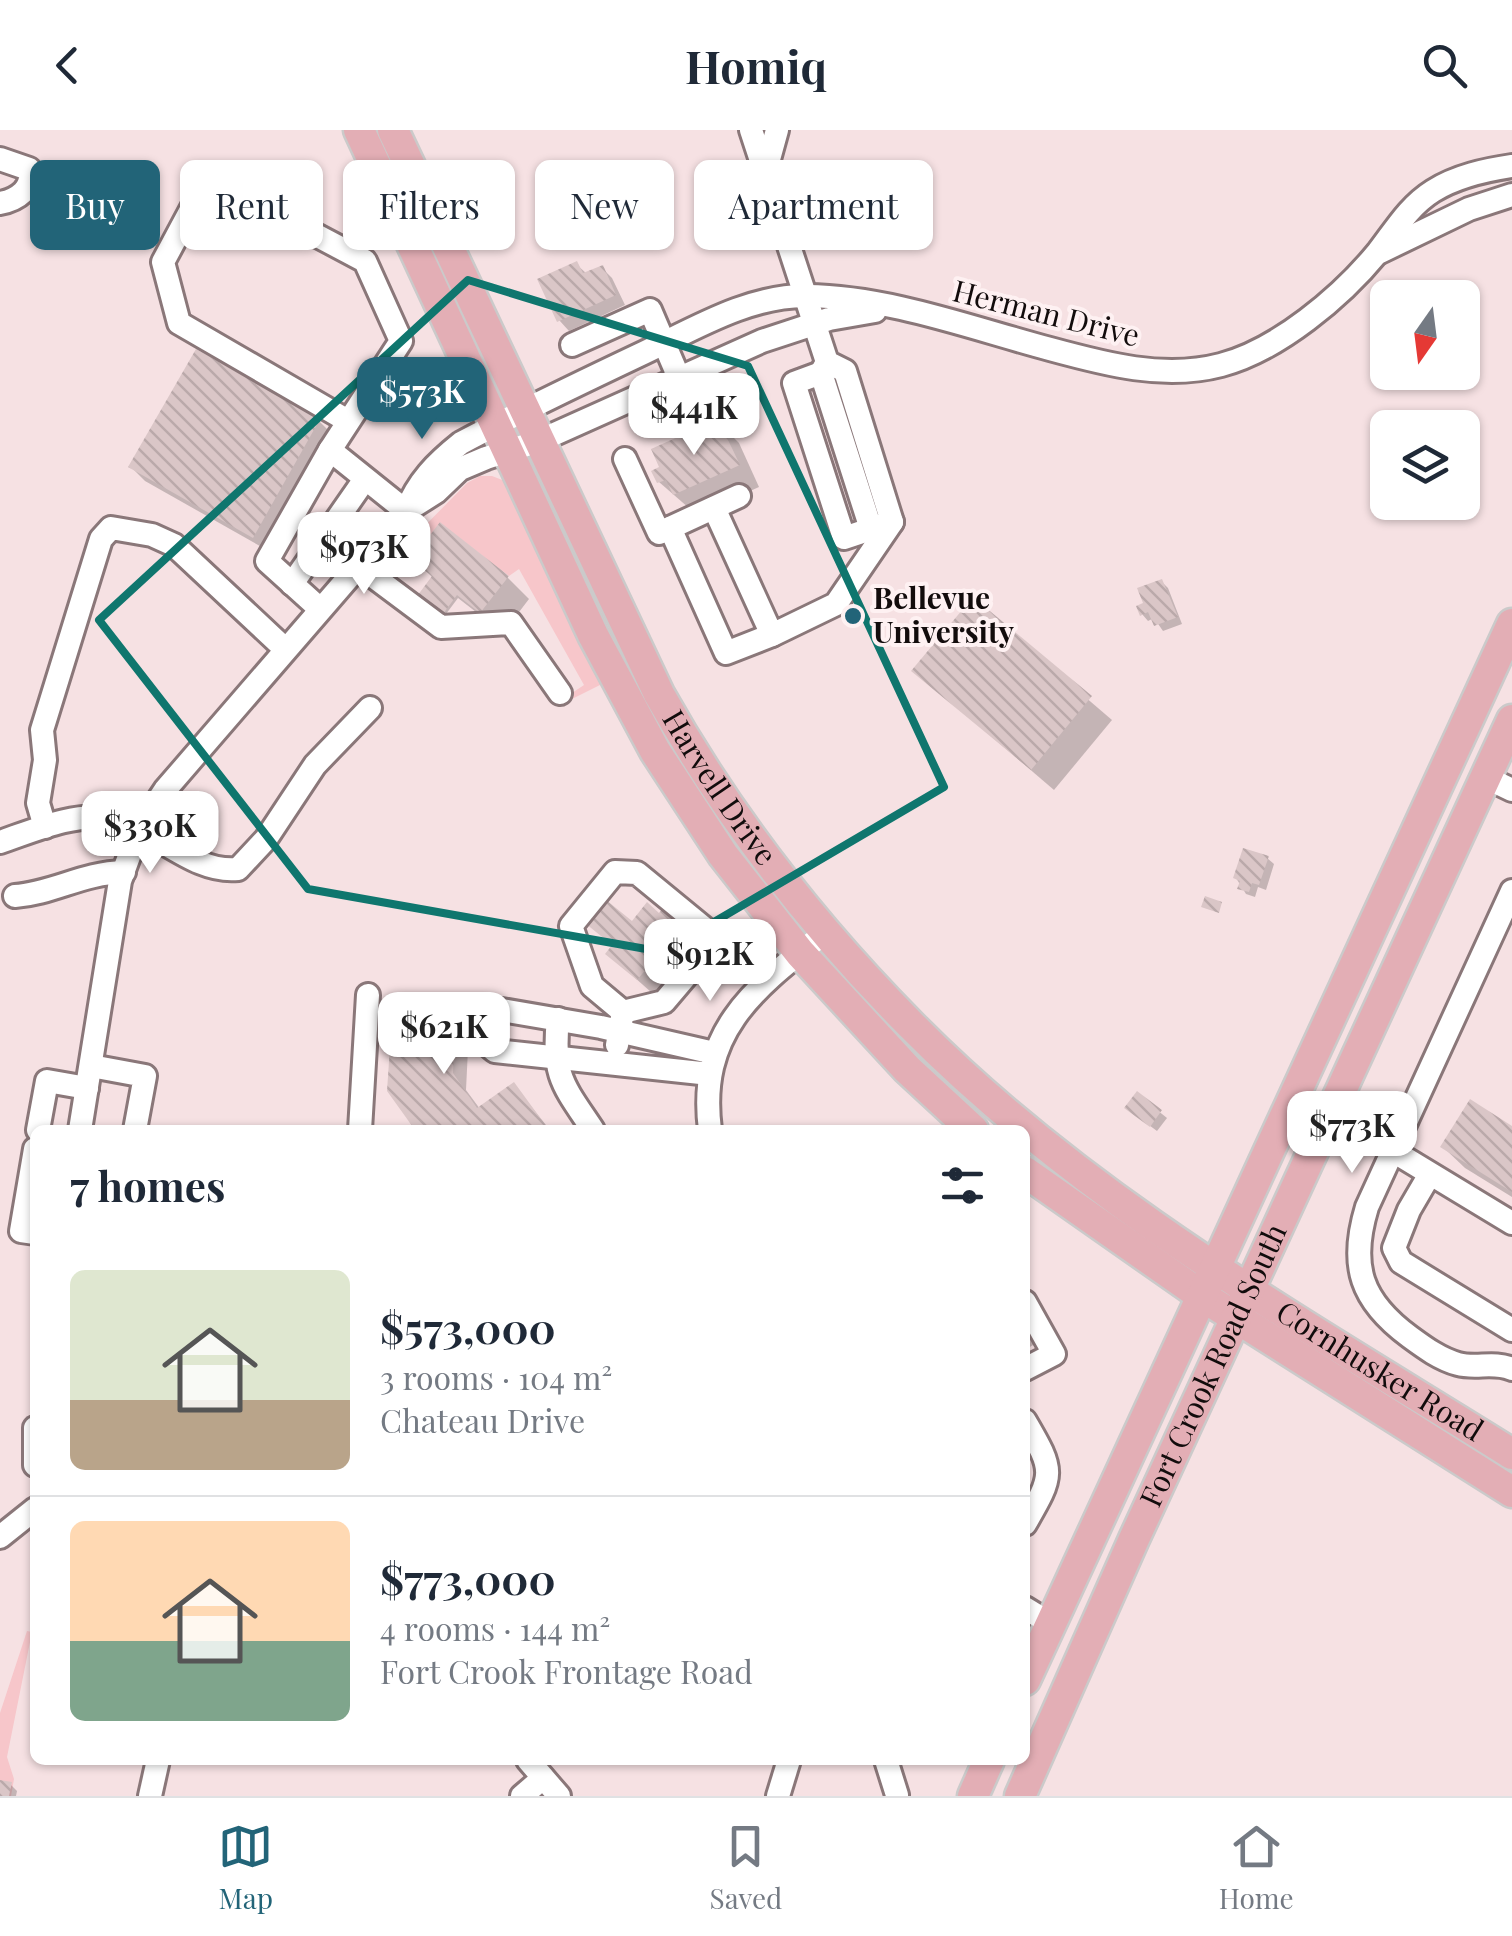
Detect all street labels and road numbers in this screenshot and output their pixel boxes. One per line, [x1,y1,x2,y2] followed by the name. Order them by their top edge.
[949,270,1144,355] street label: Herman Drive
[654,702,787,873] street label: Harvell Drive
[1130,1217,1295,1513] street label: Fort Crook Road South
[1269,1291,1491,1449] street label: Cornhusker Road

